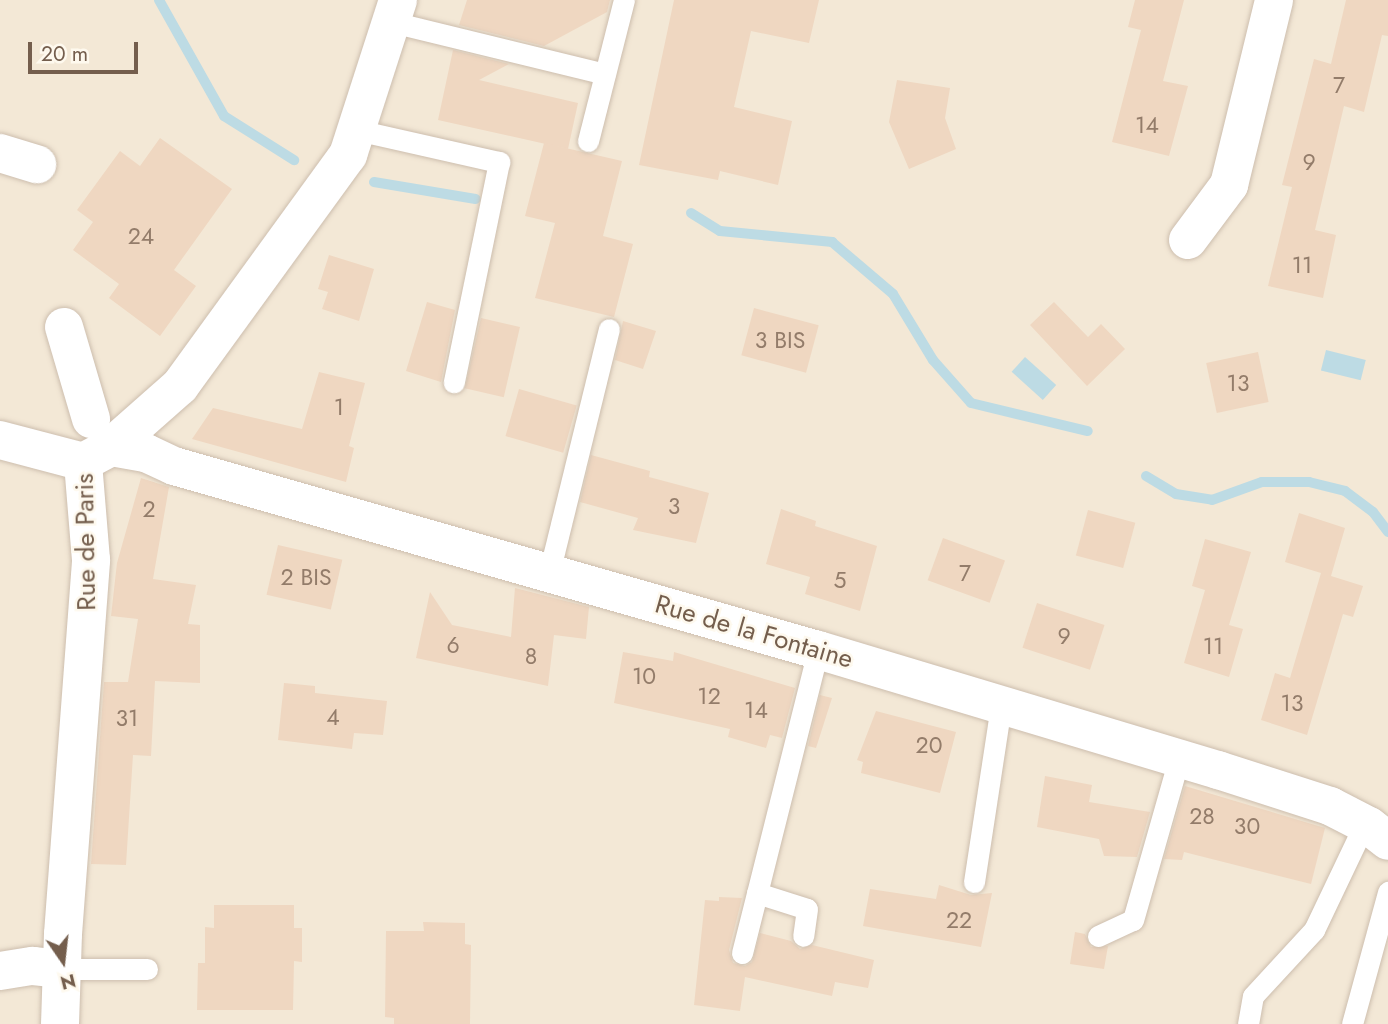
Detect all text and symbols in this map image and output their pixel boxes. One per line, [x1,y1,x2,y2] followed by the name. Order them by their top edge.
[32,28,142,72] scale bar
[41,39,88,69] text: 20 m
[1333,71,1345,99] house number: 7
[1135,111,1159,139] house number: 14
[1302,148,1316,176] house number: 9
[128,222,154,250] house number: 24
[1292,251,1312,279] house number: 11
[755,326,805,354] house number: 3 BIS
[1227,369,1249,397] house number: 13
[334,393,344,421] house number: 1
[69,473,103,611] street label: Rue de Paris
[668,492,680,520] house number: 3
[142,495,156,523] house number: 2
[959,559,971,587] house number: 7
[280,563,332,591] house number: 2 BIS
[834,566,846,594] house number: 5
[652,589,856,675] street label: Rue de la Fontaine
[1057,622,1071,650] house number: 9
[446,631,460,659] house number: 6
[1203,632,1223,660] house number: 11
[525,642,537,670] house number: 8
[632,662,656,690] house number: 10
[697,682,721,710] house number: 12
[1281,689,1303,717] house number: 13
[744,696,768,724] house number: 14
[326,703,340,731] house number: 4
[116,704,138,732] house number: 31
[916,731,942,759] house number: 20
[1189,802,1215,830] house number: 28
[1234,812,1260,840] house number: 30
[946,906,972,934] house number: 22
[28,926,98,996] north arrow
[58,967,79,997] text: N

